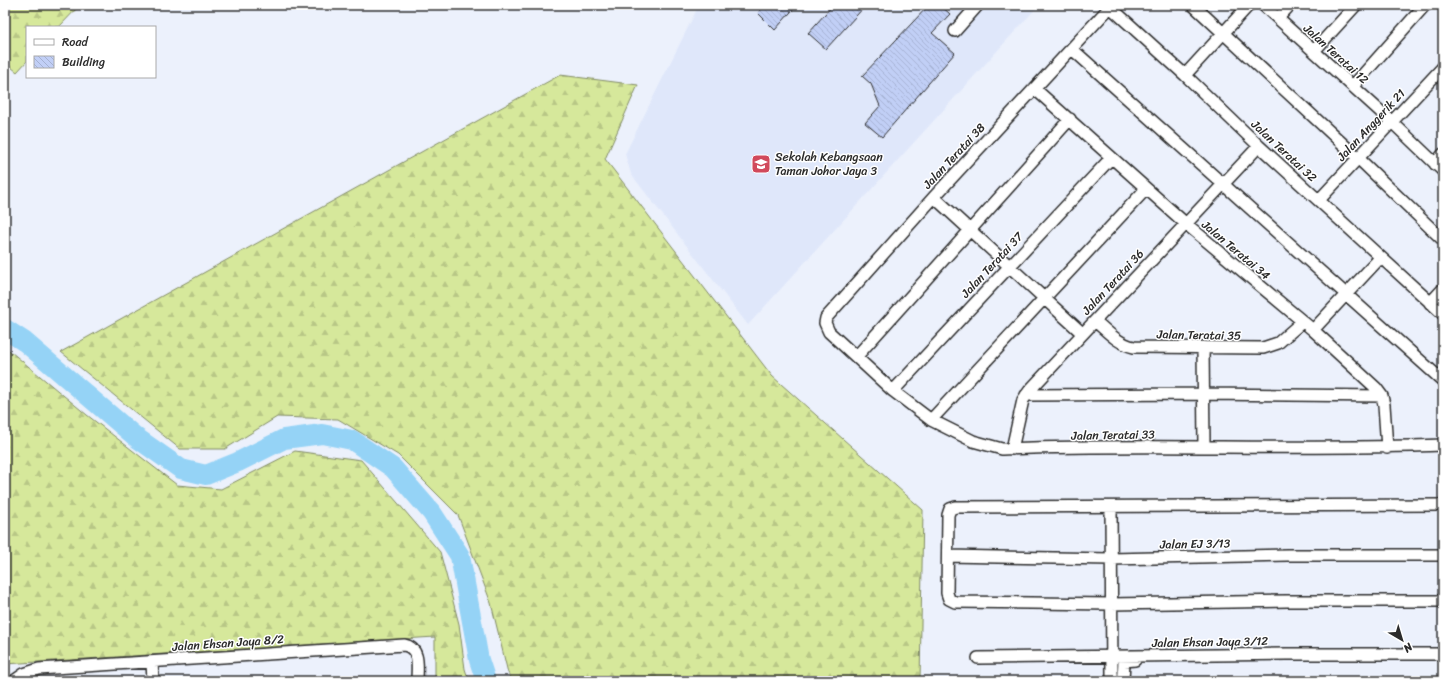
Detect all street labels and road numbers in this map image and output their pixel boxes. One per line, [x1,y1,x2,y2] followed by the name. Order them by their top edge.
[1297,18,1374,90] street label: Jalan Teratai 12
[1331,83,1411,167] street label: Jalan Anggerik 21
[1245,114,1322,188] street label: Jalan Teratai 32
[917,118,991,195] street label: Jalan Teratai 38
[1196,214,1276,286] street label: Jalan Teratai 34
[955,226,1029,304] street label: Jalan Teratai 37
[1076,244,1150,321] street label: Jalan Teratai 36
[1156,323,1241,347] street label: Jalan Teratai 35
[1070,423,1155,447] street label: Jalan Teratai 33
[1159,532,1231,556] street label: Jalan EJ 3/13
[170,628,285,658] street label: Jalan Ehsan Jaya 8/2
[1151,630,1268,654] street label: Jalan Ehsan Jaya 3/12

